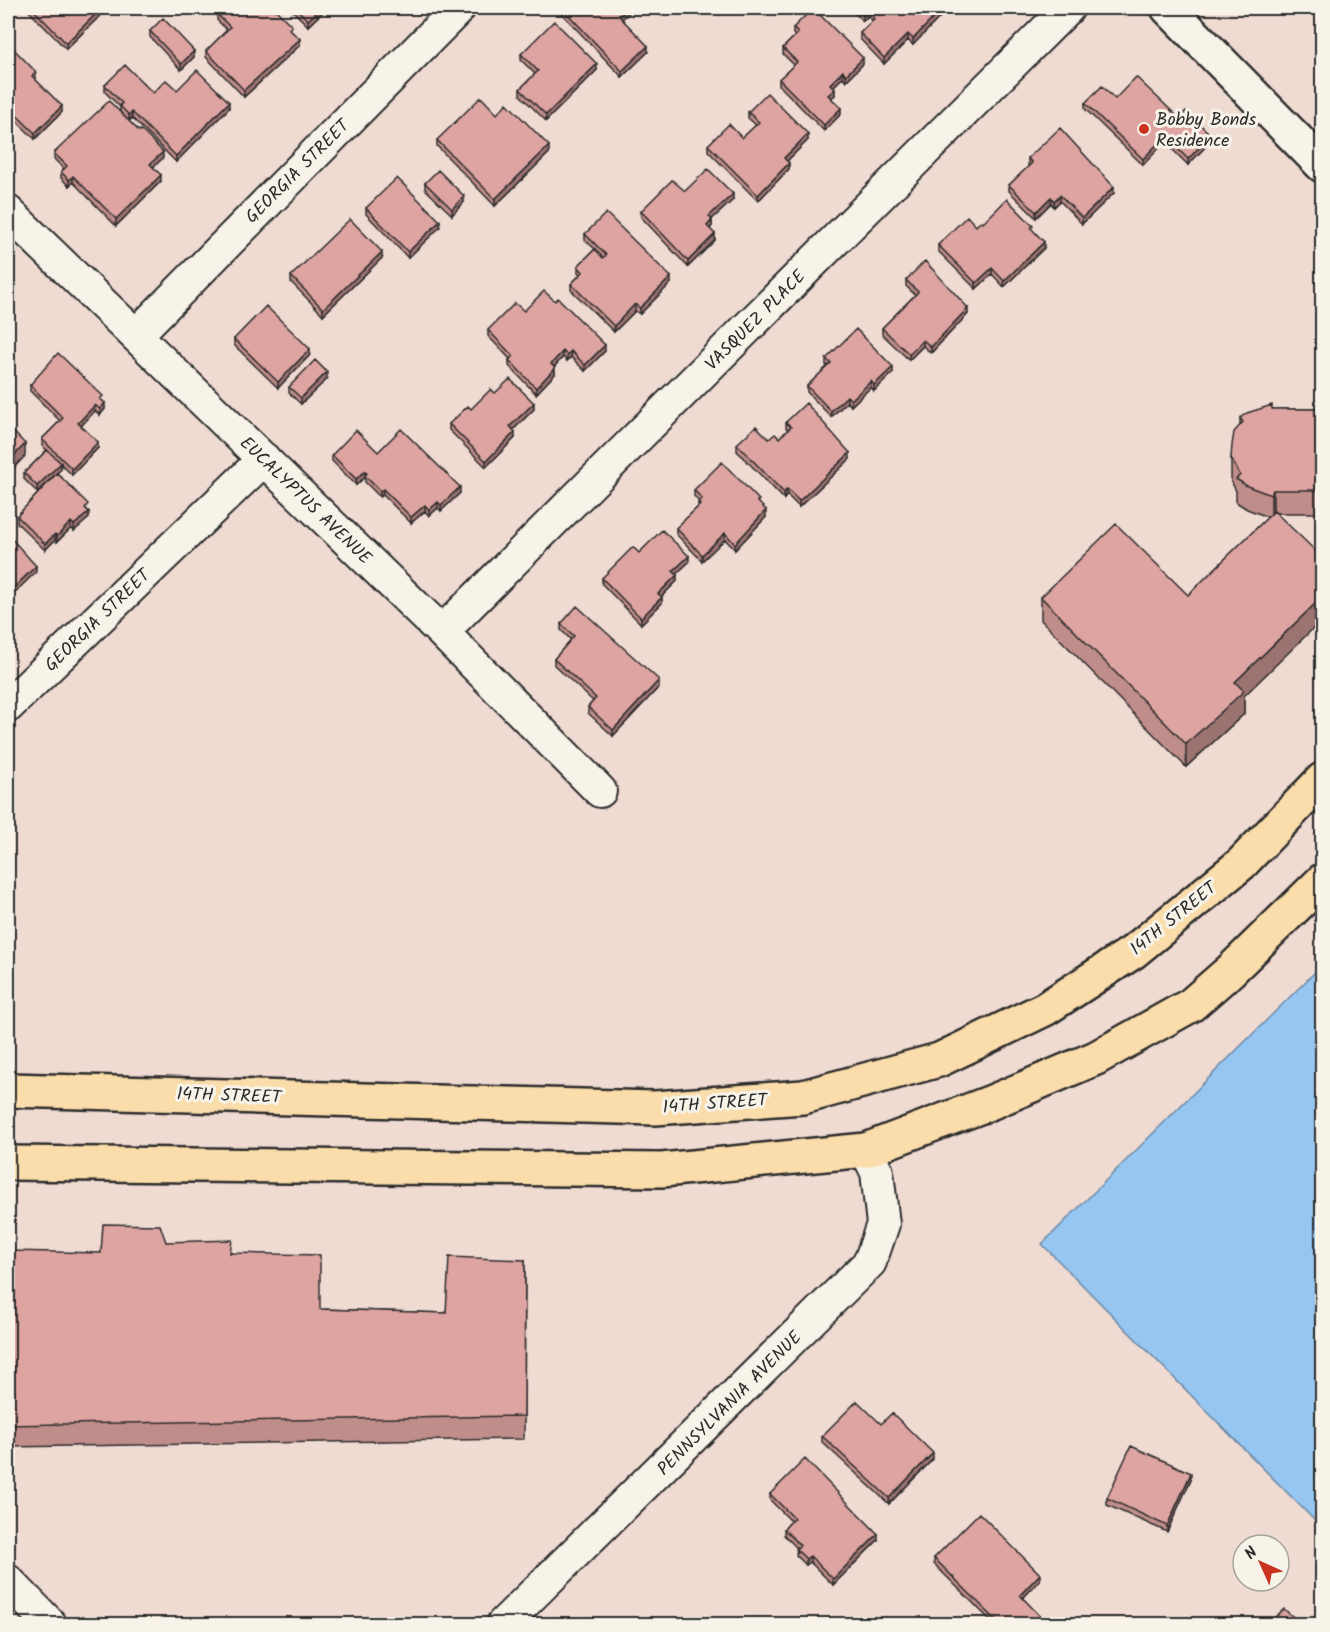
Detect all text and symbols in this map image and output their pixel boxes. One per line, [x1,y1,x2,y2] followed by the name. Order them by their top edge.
[1156,106,1256,156] place label: Bobby Bonds Residence
[239,112,358,231] street label: GEORGIA STREET
[1137,122,1151,136] marker: Bobby Bonds Residence
[699,263,814,378] street label: VASQUEZ PLACE
[232,430,378,573] street label: EUCALYPTUS AVENUE
[38,562,159,680] street label: GEORGIA STREET
[1124,874,1225,963] street label: 14TH STREET
[176,1080,283,1113] street label: 14TH STREET
[662,1086,770,1123] street label: 14TH STREET
[651,1324,810,1483] street label: PENNSYLVANIA AVENUE
[1231,1533,1291,1593] north arrow
[1239,1541,1264,1566] text: N

